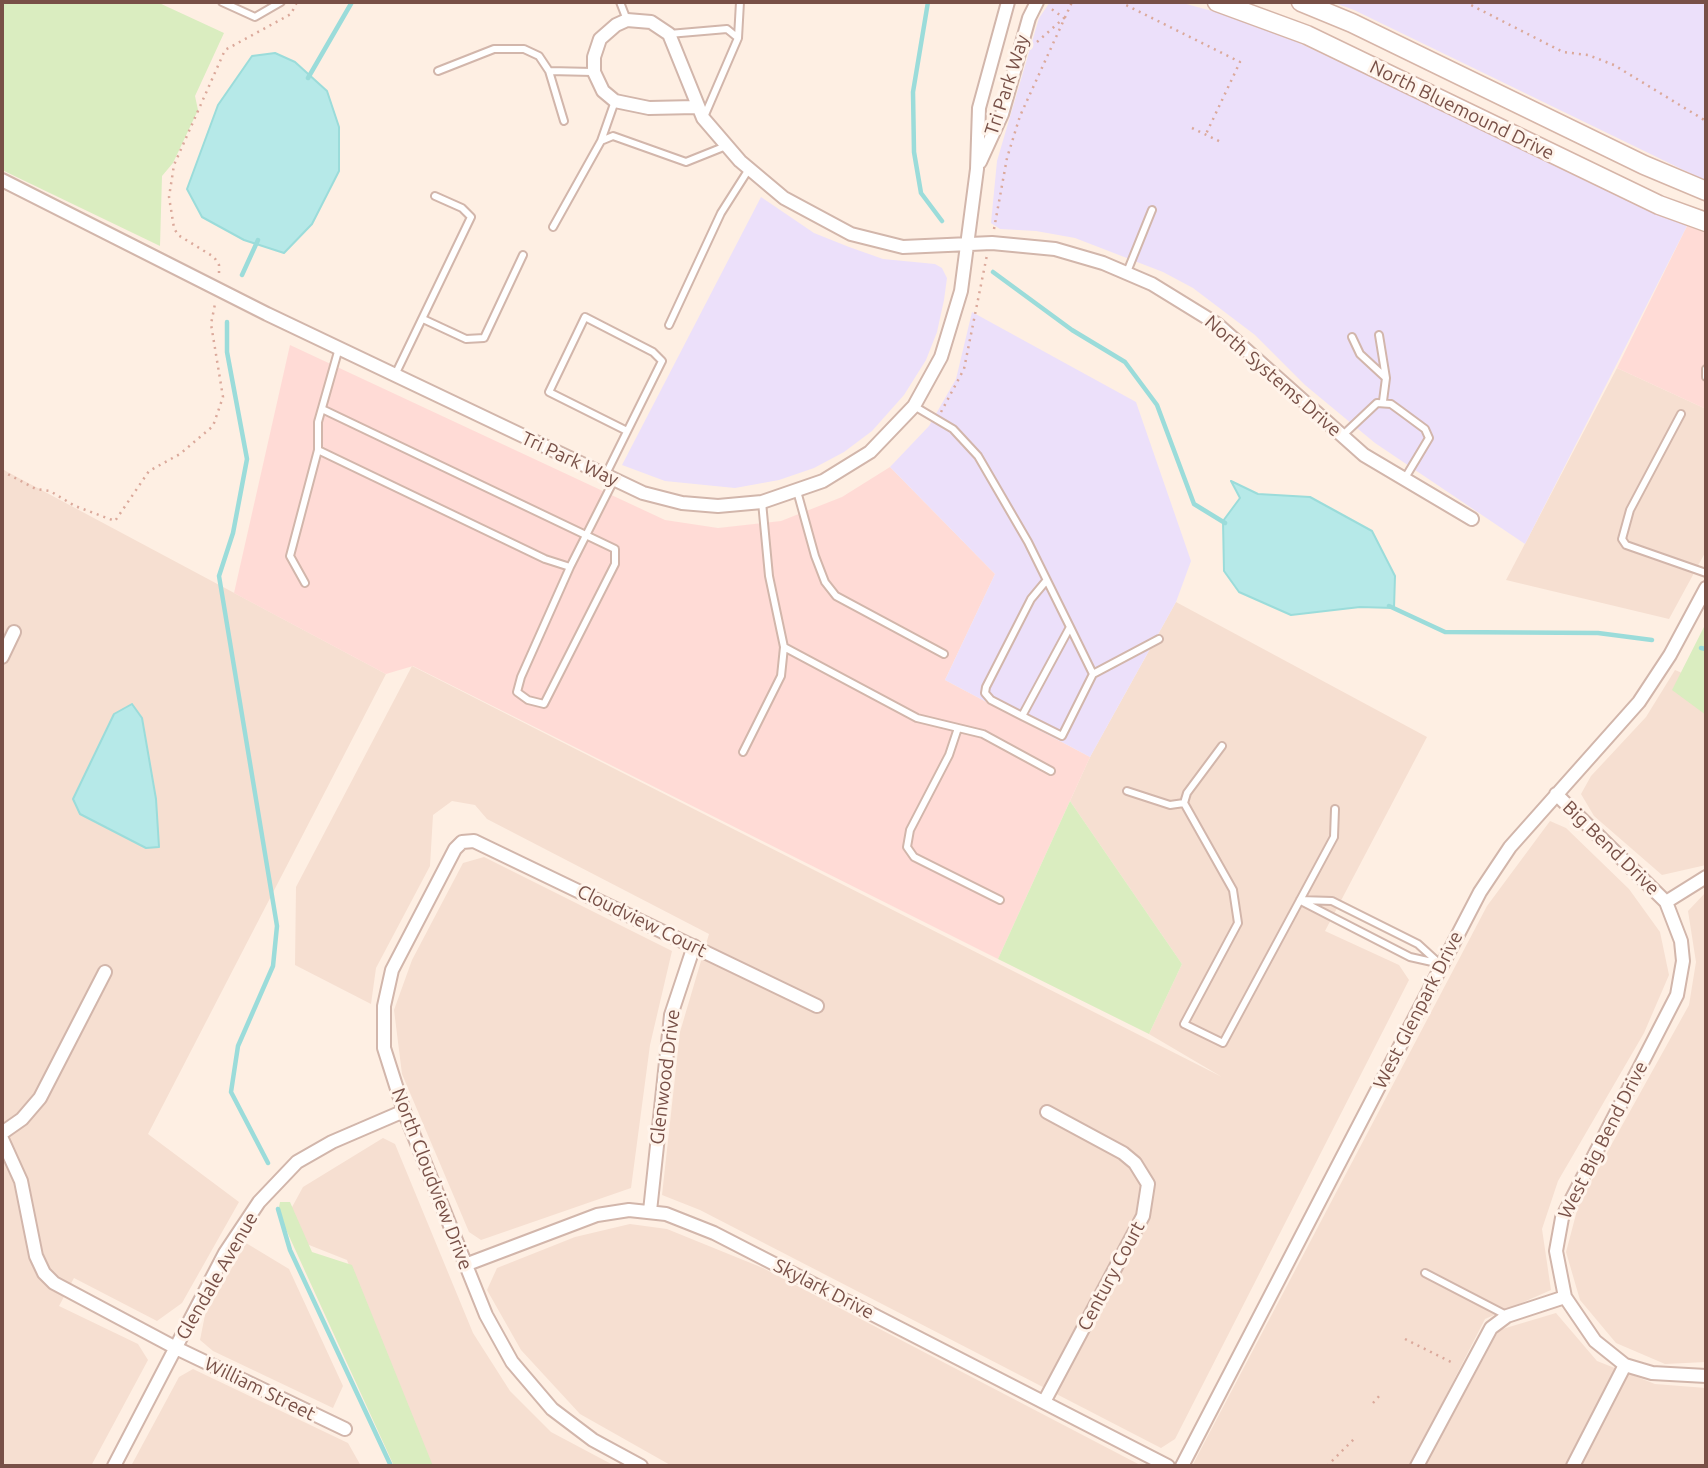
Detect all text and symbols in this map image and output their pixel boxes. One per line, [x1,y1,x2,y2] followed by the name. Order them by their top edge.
[980,32,1034,138] street label: Tri Park Way
[1366,55,1558,165] street label: North Bluemound Drive
[1200,310,1346,442] street label: North Systems Drive
[518,427,622,491] street label: Tri Park Way
[1558,796,1664,900] street label: Big Bend Drive
[573,880,711,962] street label: Cloudview Court
[1368,927,1468,1093] street label: West Glenpark Drive
[645,1008,685,1146] street label: Glenwood Drive
[1553,1057,1653,1223] street label: West Big Bend Drive
[387,1085,477,1273] street label: North Cloudview Drive
[171,1208,263,1344] street label: Glendale Avenue
[1073,1217,1149,1335] street label: Century Court
[770,1254,878,1324] street label: Skylark Drive
[201,1352,319,1426] street label: William Street

